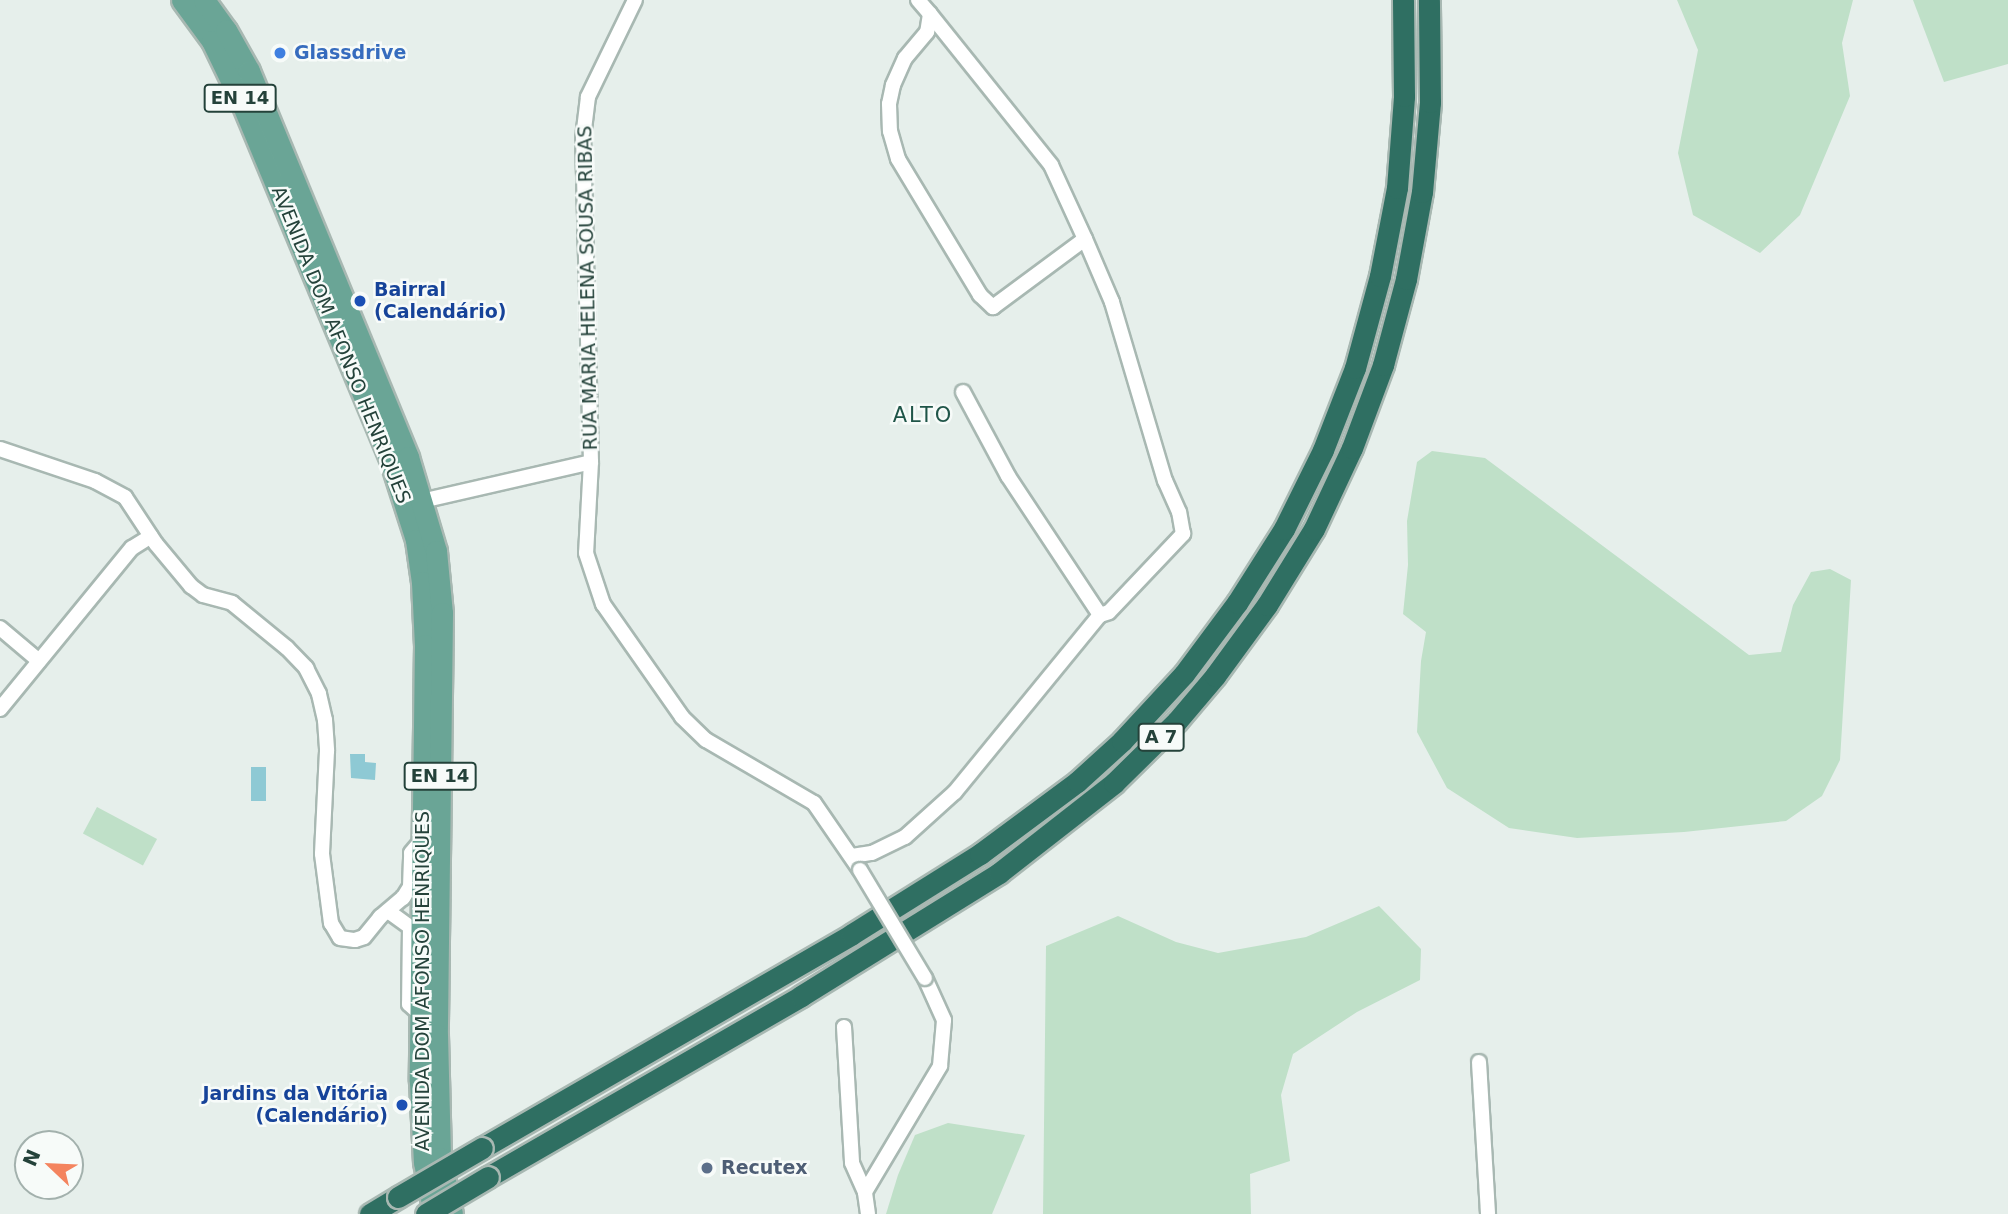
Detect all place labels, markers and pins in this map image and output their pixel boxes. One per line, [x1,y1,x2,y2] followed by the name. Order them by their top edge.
[294,42,406,64] place label: Glassdrive
[272,45,288,61] marker: Glassdrive
[374,279,506,323] place label: Bairral (Calendário)
[352,293,368,309] marker: Bairral (Calendário)
[202,1083,388,1127] place label: Jardins da Vitória (Calendário)
[394,1097,410,1113] marker: Jardins da Vitória (Calendário)
[721,1157,808,1179] place label: Recutex
[699,1160,715,1176] marker: Recutex

